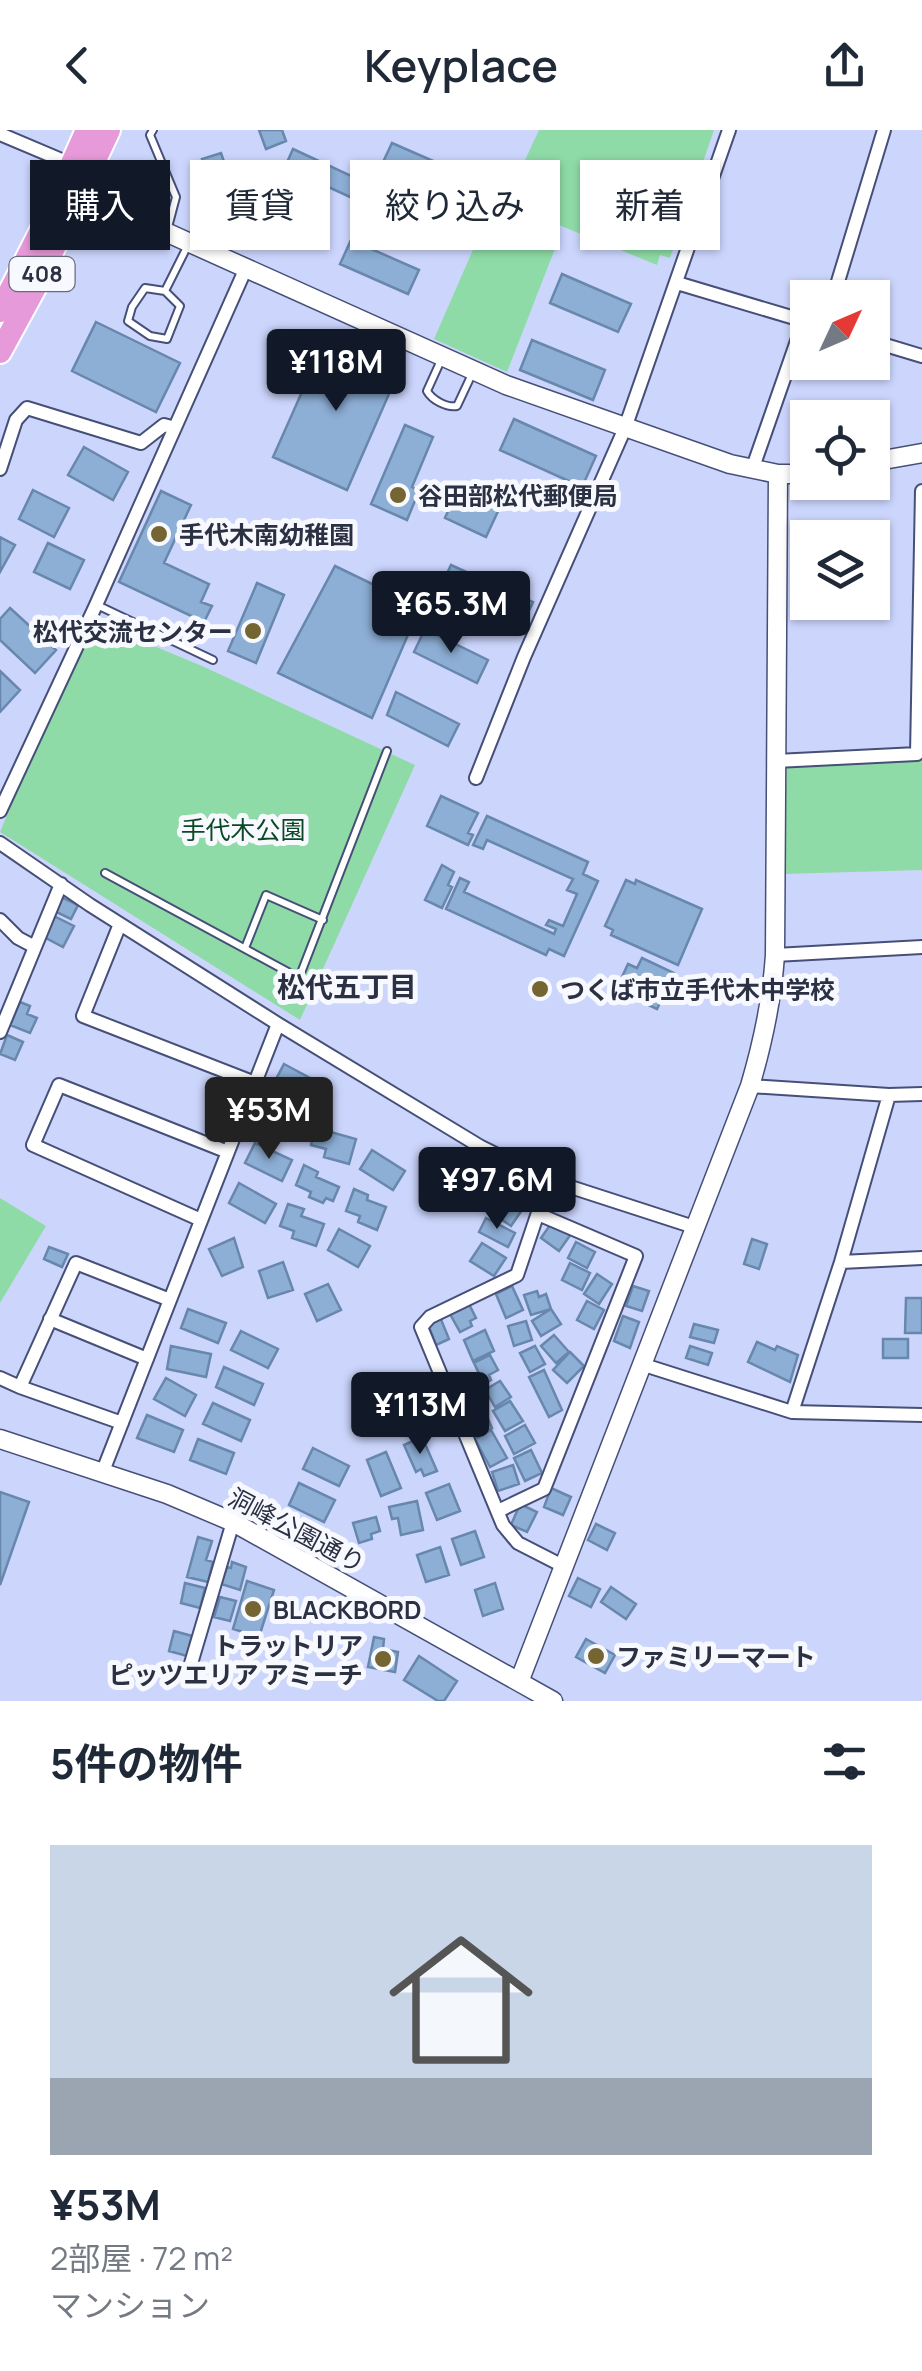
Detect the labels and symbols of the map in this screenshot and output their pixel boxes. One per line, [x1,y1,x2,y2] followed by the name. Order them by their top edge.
[10,257,74,291] road number: 408
[790,280,890,380] north arrow
[266,329,406,414] pin: ¥118M
[418,478,618,513] place label: 谷田部松代郵便局
[387,484,409,506] marker: 谷田部松代郵便局
[179,517,354,552] place label: 手代木南幼稚園
[148,523,170,545] marker: 手代木南幼稚園
[370,571,532,656] pin: ¥65.3M
[33,614,233,649] place label: 松代交流センター
[242,620,264,642] marker: 松代交流センター
[180,812,306,847] park label: 手代木公園
[277,967,417,1005] district label: 松代五丁目
[560,972,835,1007] place label: つくば市立手代木中学校
[529,978,551,1000] marker: つくば市立手代木中学校
[210,1077,328,1162] pin: ¥53M
[416,1147,578,1232] pin: ¥97.6M
[350,1372,490,1457] pin: ¥113M
[223,1479,371,1581] street label: 洞峰公園通り
[273,1592,422,1627] place label: BLACKBORD
[242,1598,264,1620] marker: BLACKBORD
[108,1628,363,1692] place label: トラットリア ピッツエリア アミーチ
[616,1639,816,1674] place label: ファミリーマート
[585,1645,607,1667] marker: ファミリーマート
[372,1648,394,1670] marker: トラットリア ピッツエリア アミーチ

